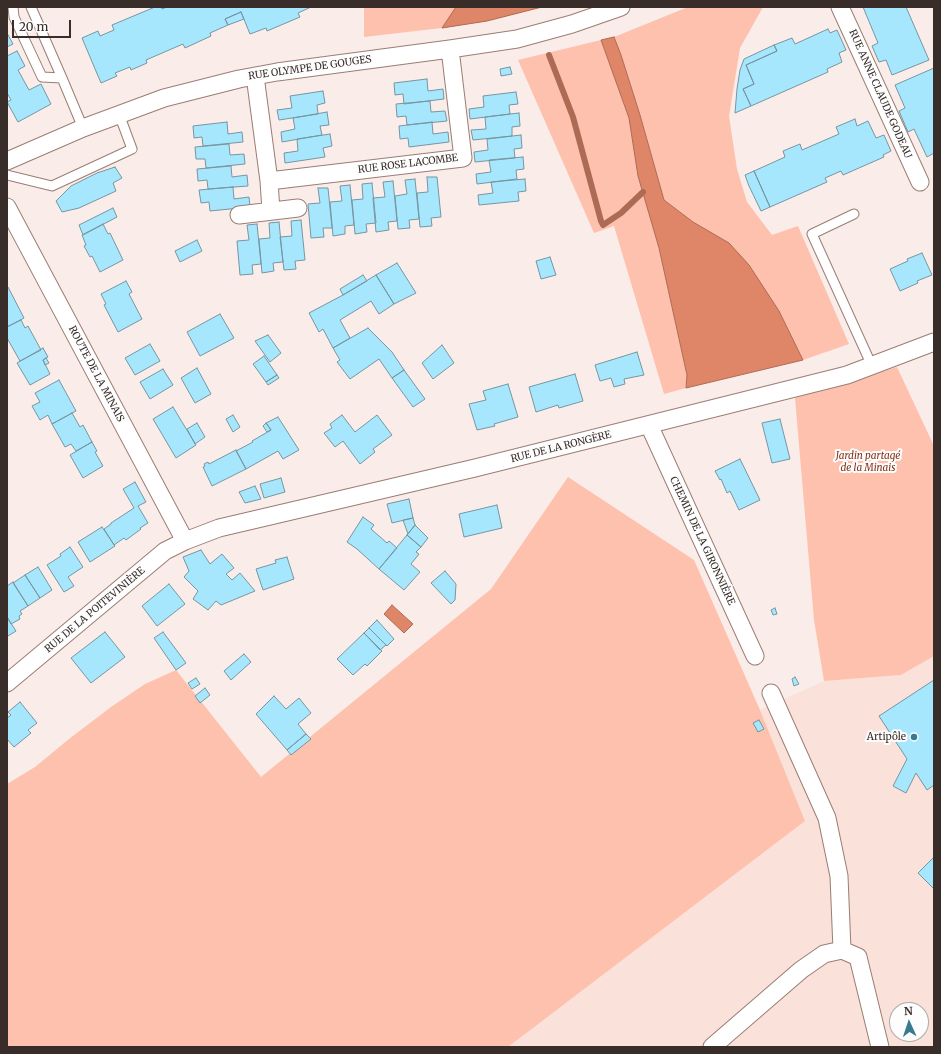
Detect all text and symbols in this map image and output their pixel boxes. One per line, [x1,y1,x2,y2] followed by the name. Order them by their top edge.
[14,12,73,38] scale bar
[19,19,48,34] text: 20 m
[846,28,914,160] street label: RUE ANNE CLAUDE GODEAU
[248,53,372,83] street label: RUE OLYMPE DE GOUGES
[357,152,459,176] street label: RUE ROSE LACOMBE
[66,324,126,424] street label: ROUTE DE LA MINAIS
[510,429,612,465] street label: RUE DE LA RONGÈRE
[836,450,900,474] park label: Jardin partagé de la Minais
[667,475,737,607] street label: CHEMIN DE LA GIRONNIÈRE
[43,565,147,655] street label: RUE DE LA POITEVINIÈRE
[867,731,906,743] place label: Artipôle
[909,732,919,742] marker: Artipôle
[889,1002,929,1042] north arrow
[904,1004,913,1018] text: N

